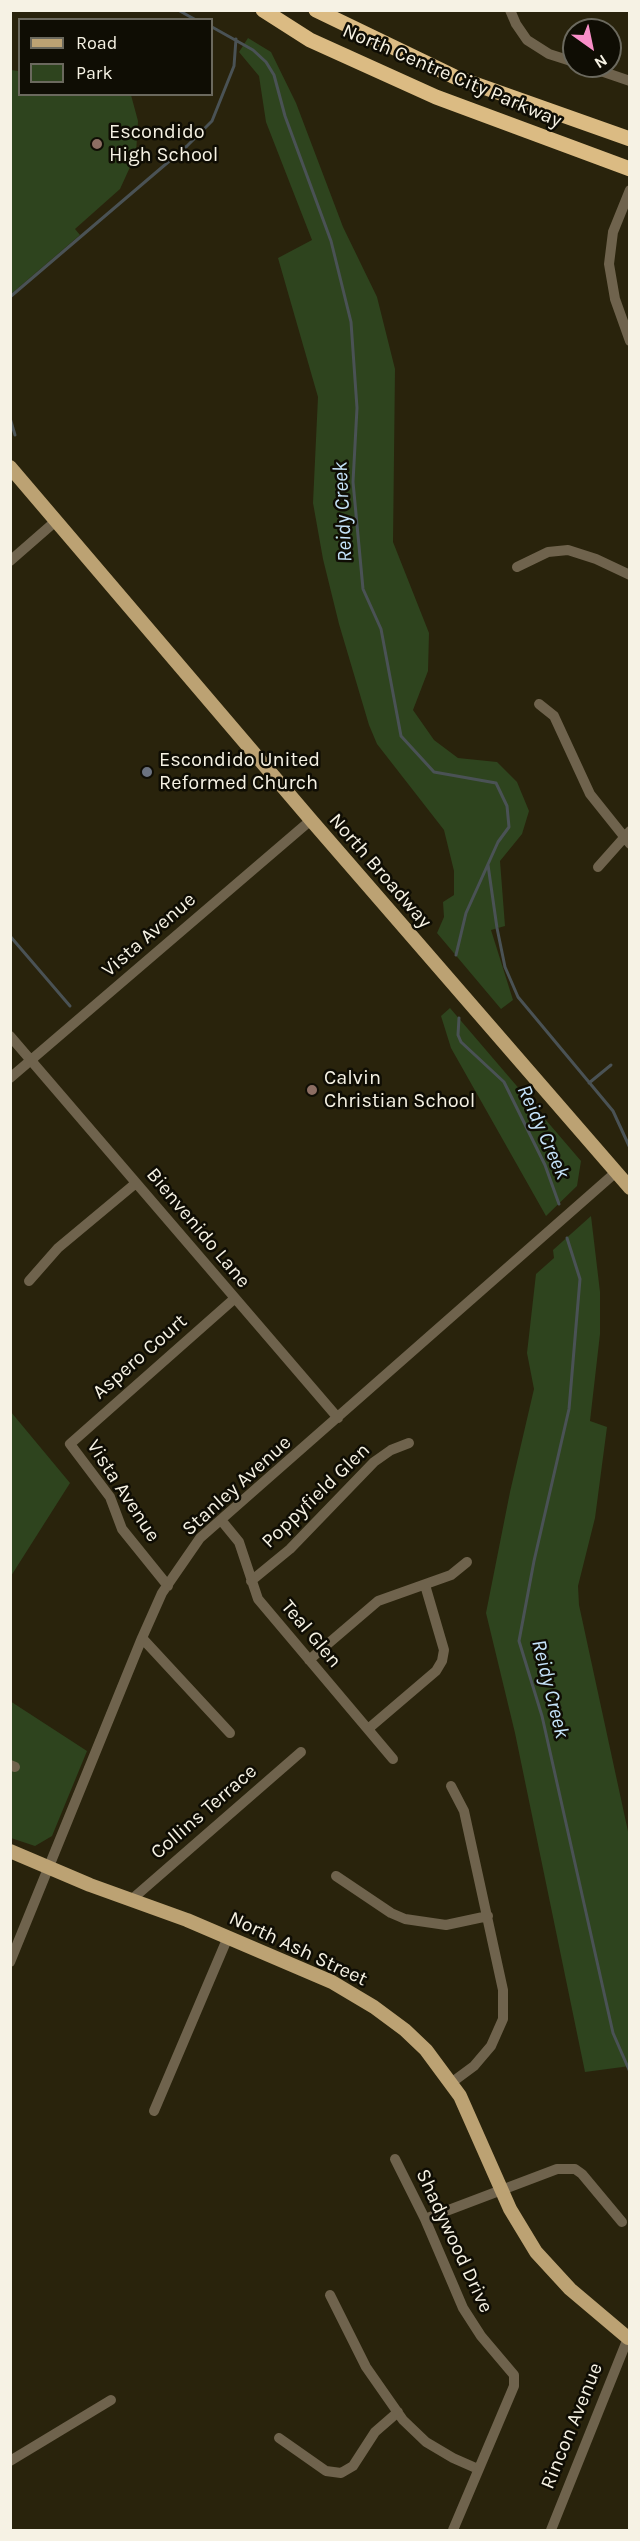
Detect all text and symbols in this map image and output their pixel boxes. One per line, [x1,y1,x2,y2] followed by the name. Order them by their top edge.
[18,18,213,96] legend
[562,18,622,78] north arrow
[339,19,565,133] street label: North Centre City Parkway
[76,32,117,54] text: Road
[591,51,611,73] text: N
[76,62,113,84] text: Park
[109,120,218,167] place label: Escondido High School
[90,137,104,151] marker: Escondido High School
[328,461,358,563] water label: Reidy Creek
[159,748,320,795] place label: Escondido United Reformed Church
[140,765,154,779] marker: Escondido United Reformed Church
[324,809,436,933] street label: North Broadway
[97,888,201,982] street label: Vista Avenue
[324,1066,475,1113] place label: Calvin Christian School
[511,1081,575,1183] water label: Reidy Creek
[305,1083,319,1097] marker: Calvin Christian School
[141,1163,255,1293] street label: Bienvenido Lane
[88,1310,192,1404] street label: Aspero Court
[178,1431,296,1541] street label: Stanley Avenue
[81,1435,165,1547] street label: Vista Avenue
[257,1438,375,1554] street label: Poppyfield Glen
[276,1595,346,1673] street label: Teal Glen
[526,1637,574,1741] water label: Reidy Creek
[146,1759,262,1865] street label: Collins Terrace
[225,1906,371,1992] street label: North Ash Street
[410,2165,498,2317] street label: Shadywood Drive
[536,2359,608,2493] street label: Rincon Avenue

